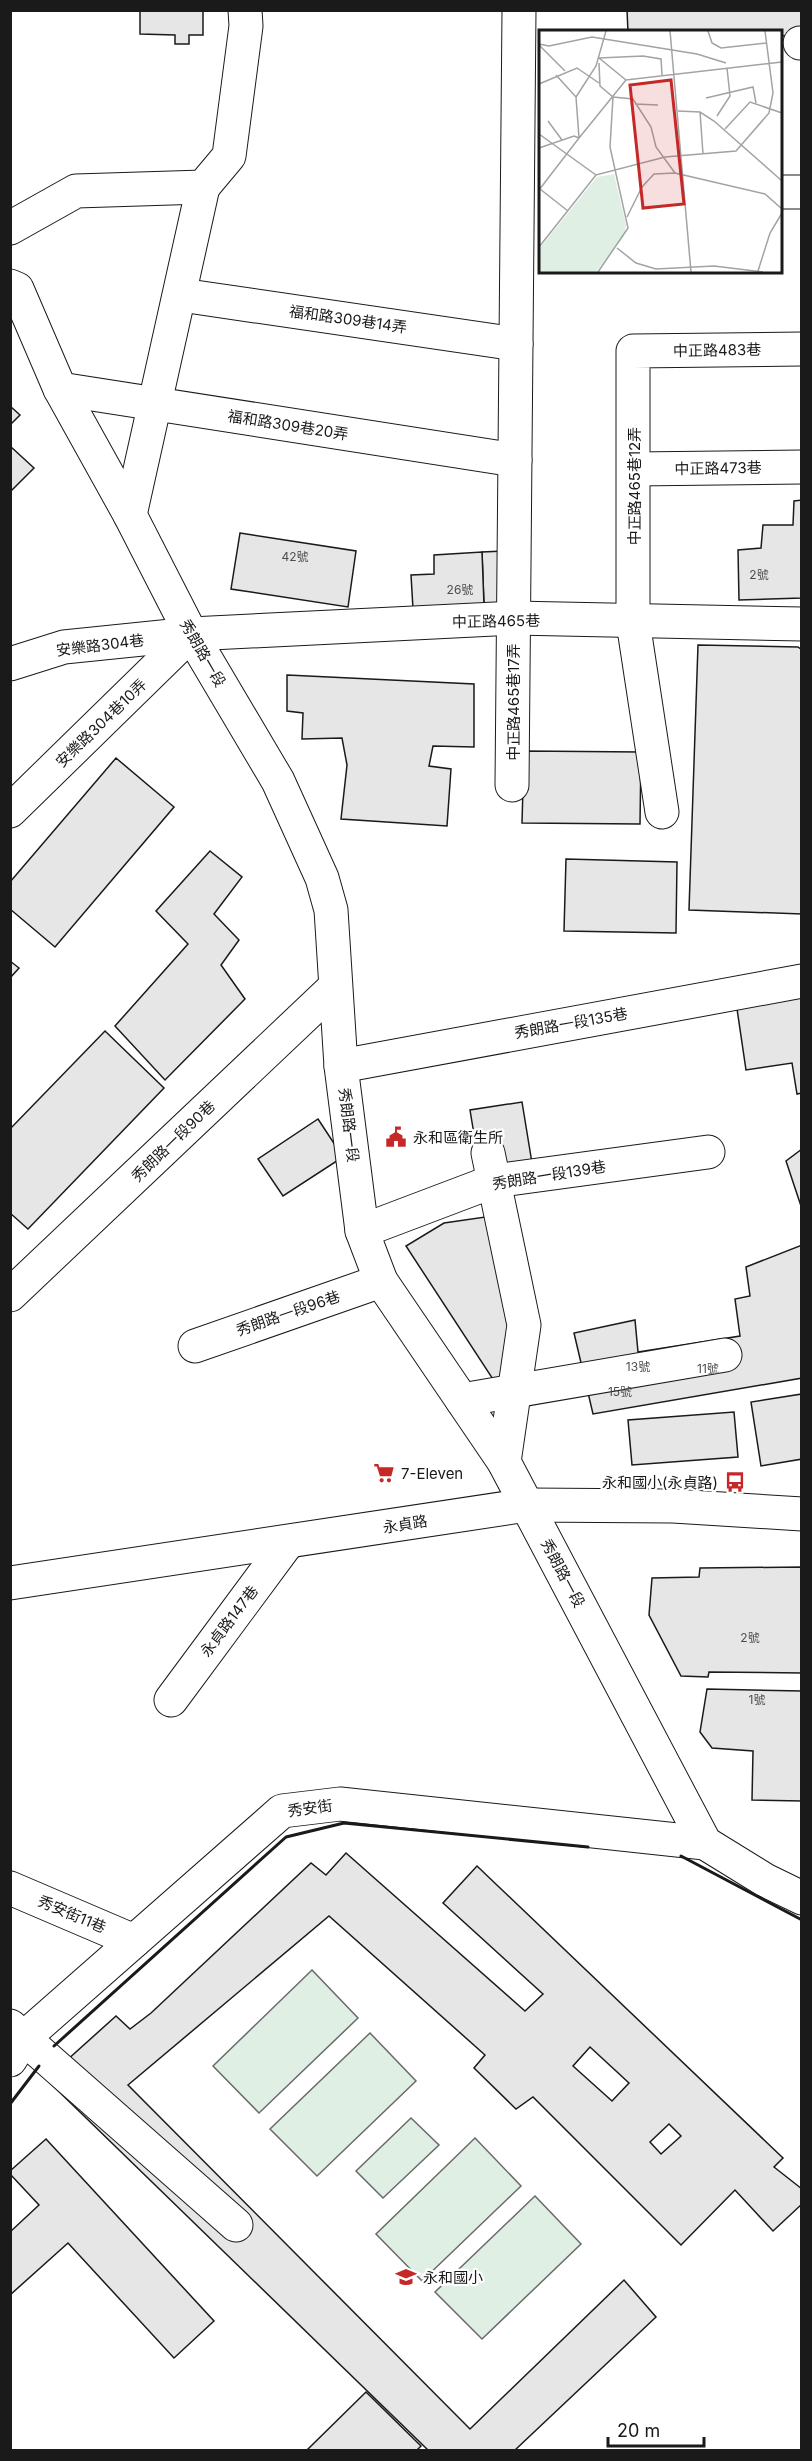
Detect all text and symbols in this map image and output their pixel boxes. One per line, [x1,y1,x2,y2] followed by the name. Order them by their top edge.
[539,30,782,273] inset map
[288,301,408,337] street label: 福和路309巷14弄
[673,340,761,360] street label: 中正路483巷
[226,406,350,444] street label: 福和路309巷20弄
[625,427,644,545] street label: 中正路465巷12弄
[674,458,762,478] street label: 中正路473巷
[281,549,309,564] house number: 42號
[749,567,769,582] house number: 2號
[447,582,473,597] house number: 26號
[452,611,540,631] street label: 中正路465巷
[176,616,230,690] street label: 秀朗路一段
[55,630,145,660] street label: 安樂路304巷
[504,643,523,761] street label: 中正路465巷17弄
[52,675,150,771] street label: 安樂路304巷10弄
[513,1004,629,1042] street label: 秀朗路一段135巷
[335,1087,363,1163] street label: 秀朗路一段
[127,1096,219,1186] street label: 秀朗路一段90巷
[384,1125,408,1149] public building icon: 永和區衛生所
[413,1128,503,1147] place label: 永和區衛生所
[491,1157,607,1193] street label: 秀朗路一段139巷
[234,1286,342,1340] street label: 秀朗路一段96巷
[626,1359,650,1374] house number: 13號
[697,1361,719,1376] house number: 11號
[608,1384,632,1399] house number: 15號
[372,1461,396,1485] supermarket icon: 7-Eleven
[401,1464,463,1483] place label: 7-Eleven
[723,1470,747,1494] bus stop icon: 永和國小(永貞路)
[602,1473,718,1492] place label: 永和國小(永貞路)
[381,1511,429,1537] street label: 永貞路
[537,1535,589,1611] street label: 秀朗路一段
[196,1582,262,1660] street label: 永貞路147巷
[740,1630,760,1645] house number: 2號
[749,1692,765,1707] house number: 1號
[286,1795,334,1821] street label: 秀安街
[35,1891,109,1937] street label: 秀安街11巷
[394,2265,418,2289] school or university icon: 永和國小
[423,2268,483,2287] place label: 永和國小
[608,2410,704,2448] scale bar
[617,2420,660,2441] text: 20 m

